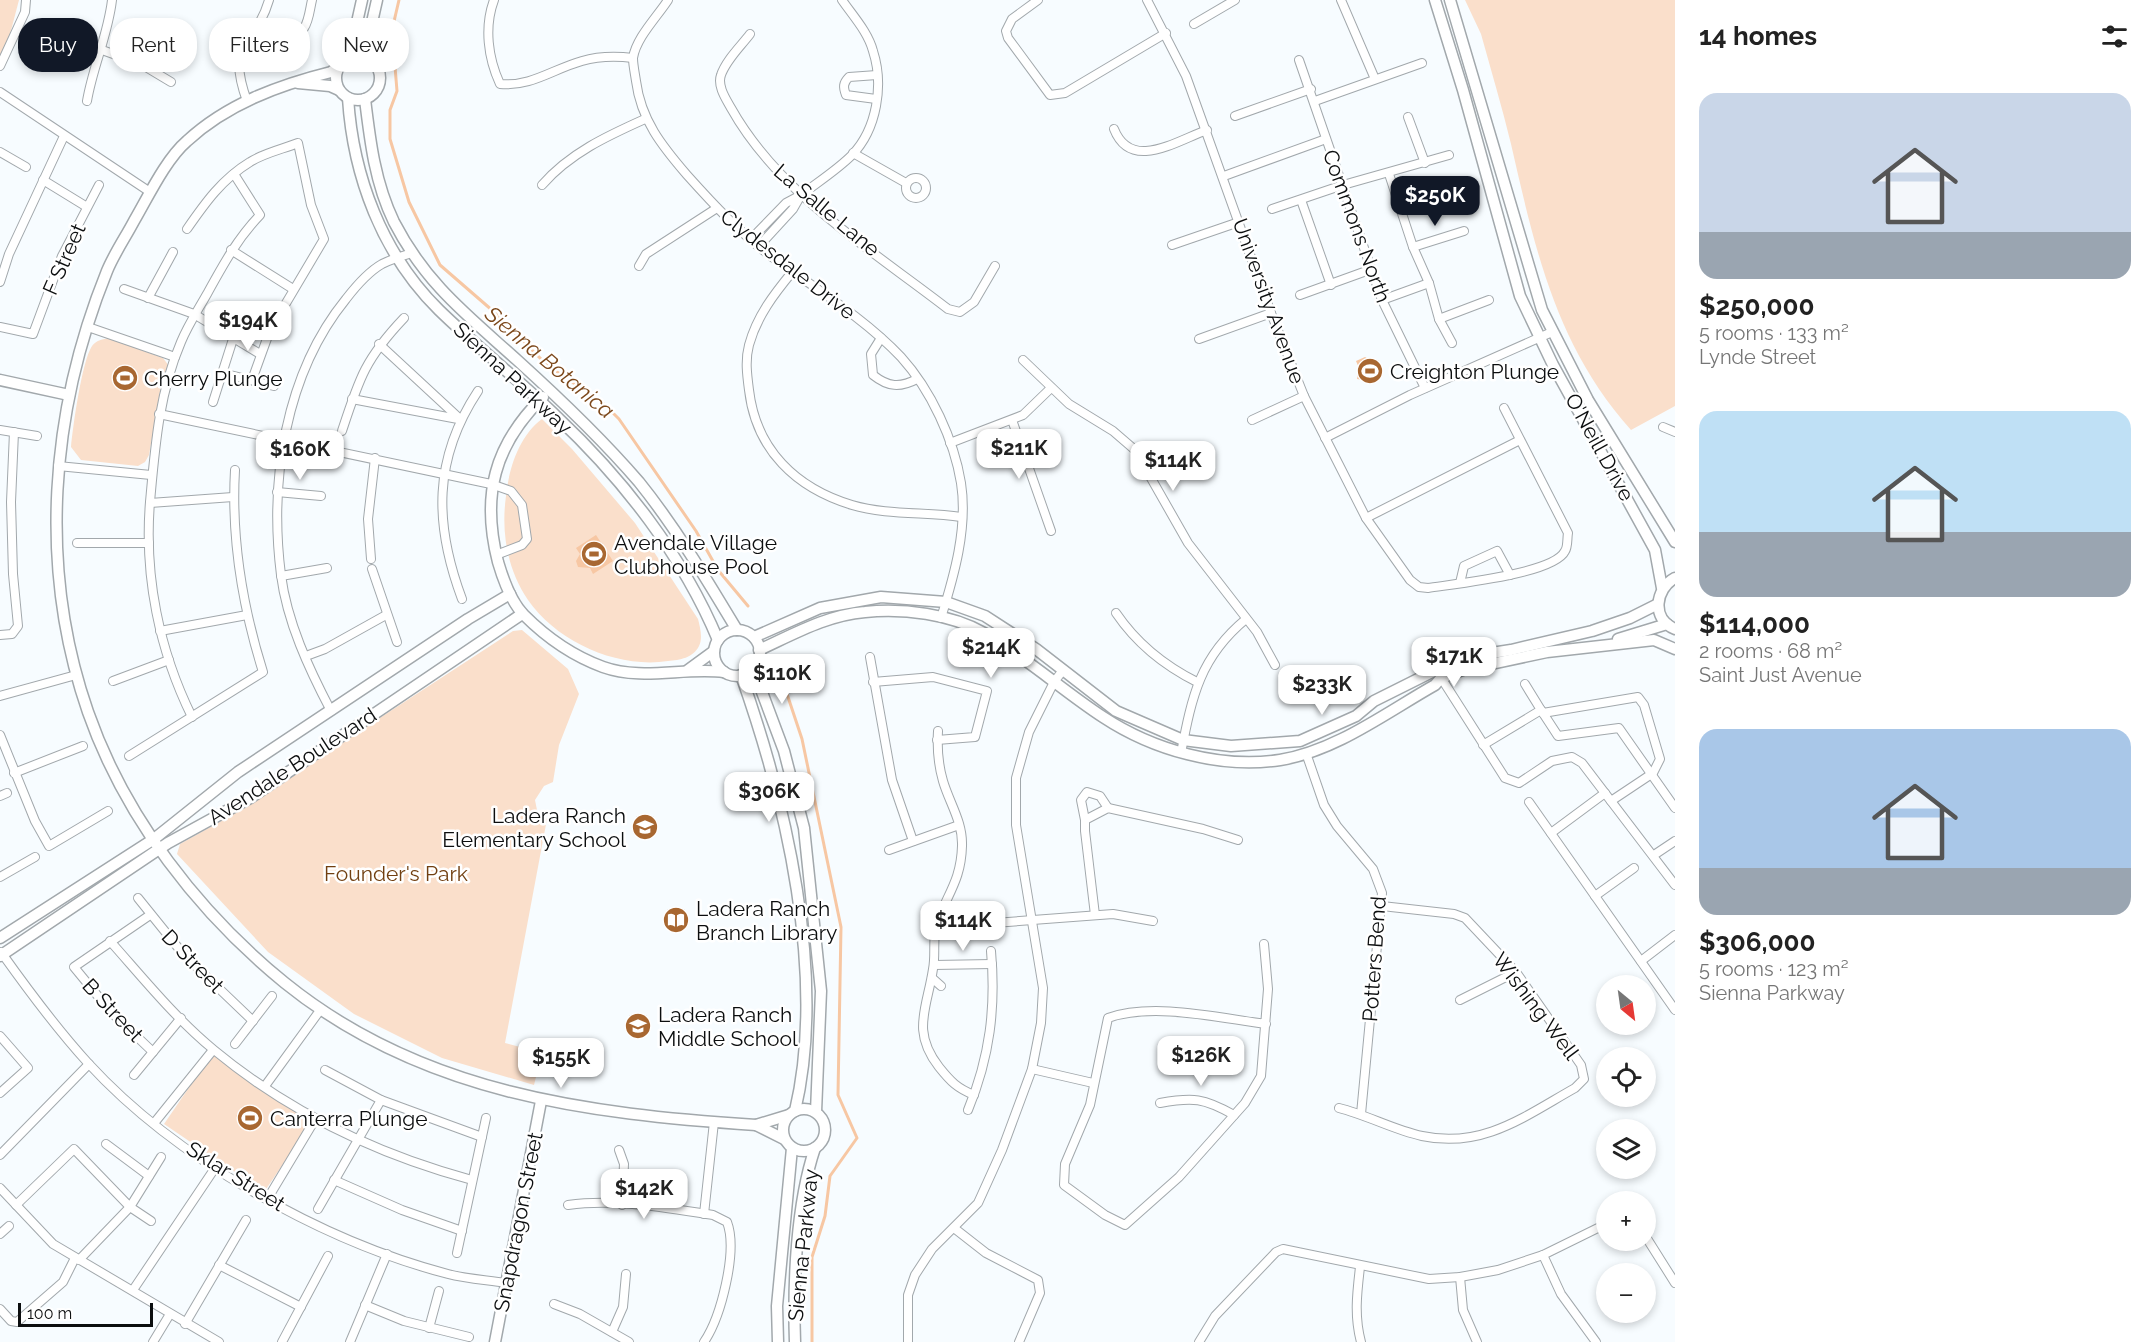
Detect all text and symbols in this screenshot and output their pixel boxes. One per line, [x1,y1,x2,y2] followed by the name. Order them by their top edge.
[18,18,98,72] chip: Buy
[110,18,197,72] chip: Rent
[209,18,310,72] chip: Filters
[322,18,409,72] chip: New
[2098,20,2131,53] icon: filters
[1699,21,1817,51] text: 14 homes
[1861,132,1969,240] icon: home
[1318,146,1396,306] street label: Commons North
[769,158,885,262] street label: La Salle Lane
[1393,176,1477,227] pin: $250K
[1405,183,1465,207] text: $250K
[716,204,860,324] street label: Clydesdale Drive
[1227,215,1311,387] street label: University Avenue
[37,219,91,299] street label: F Street
[1699,291,1814,321] text: $250,000
[479,300,620,424] water label: Sienna Botanica
[206,301,290,352] pin: $194K
[218,308,278,332] text: $194K
[448,317,578,439] street label: Sienna Parkway
[1699,321,1849,345] text: 5 rooms · 133 m²
[1699,345,1816,369] text: Lynde Street
[1355,356,1385,386] sports icon: Creighton Plunge
[1390,359,1559,384] place label: Creighton Plunge
[110,363,140,393] sports icon: Cherry Plunge
[144,366,283,391] place label: Cherry Plunge
[1560,389,1640,505] street label: O'Neill Drive
[977,429,1061,480] pin: $211K
[258,430,342,481] pin: $160K
[990,436,1048,460] text: $211K
[270,437,330,461] text: $160K
[1131,441,1215,492] pin: $114K
[1144,448,1202,472] text: $114K
[1861,450,1969,558] icon: home
[614,530,777,579] place label: Avendale Village Clubhouse Pool
[579,539,609,569] sports icon: Avendale Village Clubhouse Pool
[1699,609,1810,639] text: $114,000
[949,628,1033,679] pin: $214K
[962,635,1020,659] text: $214K
[1412,637,1496,688] pin: $171K
[1699,639,1842,663] text: 2 rooms · 68 m²
[1425,644,1483,668] text: $171K
[740,654,824,705] pin: $110K
[753,661,811,685] text: $110K
[1699,663,1862,687] text: Saint Just Avenue
[1280,665,1364,716] pin: $233K
[1292,672,1352,696] text: $233K
[203,702,381,830] street label: Avendale Boulevard
[1861,768,1969,876] icon: home
[727,772,811,823] pin: $306K
[738,779,800,803] text: $306K
[442,803,626,852] place label: Ladera Ranch Elementary School
[630,812,660,842] school or university icon: Ladera Ranch Elementary School
[324,861,468,886] park label: Founder's Park
[1357,895,1391,1023] street label: Potters Bend
[696,896,837,945] place label: Ladera Ranch Branch Library
[921,901,1005,952] pin: $114K
[661,905,691,935] library icon: Ladera Ranch Branch Library
[934,908,992,932] text: $114K
[157,924,229,998] street label: D Street
[1699,927,1816,957] text: $306,000
[1488,947,1585,1065] street label: Wishing Well
[1699,957,1848,981] text: 5 rooms · 123 m²
[77,973,149,1047] street label: B Street
[1596,975,1656,1035] north arrow
[1596,975,1656,1323] map controls
[1699,981,1845,1005] text: Sienna Parkway
[658,1002,798,1051] place label: Ladera Ranch Middle School
[623,1011,653,1041] school or university icon: Ladera Ranch Middle School
[1159,1036,1243,1087] pin: $126K
[519,1038,603,1089] pin: $155K
[1171,1043,1231,1067] text: $126K
[532,1045,590,1069] text: $155K
[1596,1047,1656,1107] button: locate
[235,1103,265,1133] sports icon: Canterra Plunge
[270,1106,427,1131] place label: Canterra Plunge
[1596,1119,1656,1179] button: layers
[488,1130,548,1314] street label: Snapdragon Street
[182,1136,290,1216] street label: Sklar Street
[783,1168,823,1322] street label: Sienna Parkway
[602,1169,686,1220] pin: $142K
[615,1176,673,1200] text: $142K
[1596,1191,1656,1251] button: +
[1596,1263,1656,1323] button: −
[18,1300,153,1328] scale bar
[27,1304,72,1323] text: 100 m

